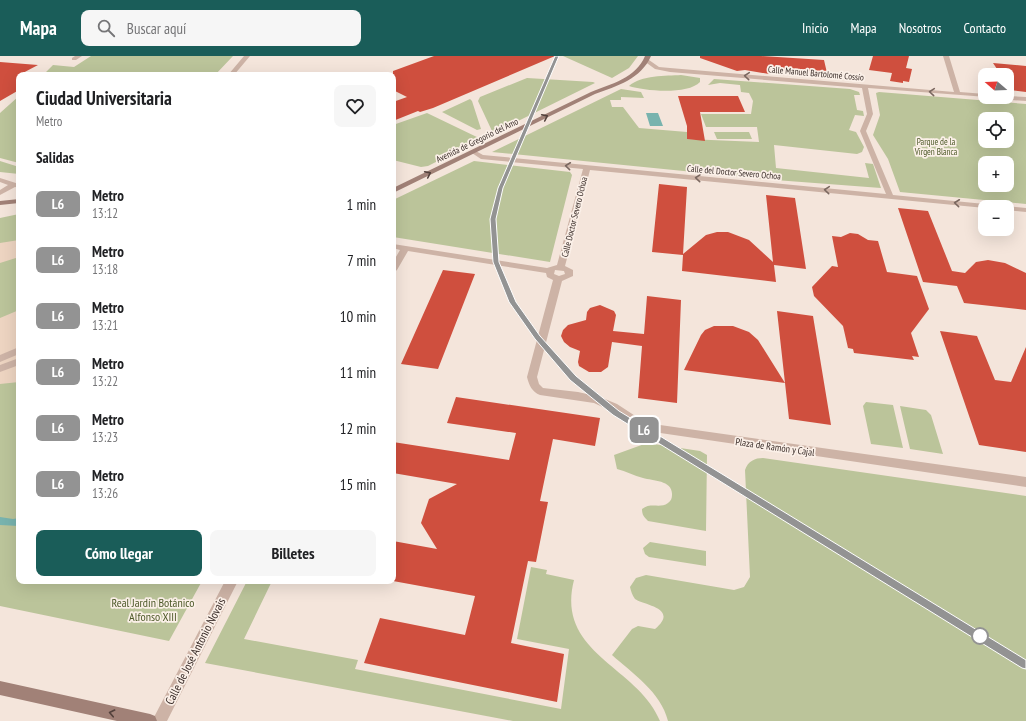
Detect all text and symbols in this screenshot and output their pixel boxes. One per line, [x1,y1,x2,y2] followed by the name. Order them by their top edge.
[81,10,361,46] search box
[20,16,57,40] text: Mapa
[95,17,117,39] icon: search
[127,19,186,38] text: Buscar aquí
[802,19,829,37] text: Inicio
[851,19,877,37] text: Mapa
[899,19,942,37] text: Nosotros
[964,19,1006,37] text: Contacto
[768,63,865,83] street label: Calle Manuel Bartolomé Cossío
[978,68,1014,104] north arrow
[978,68,1014,236] map controls
[744,72,750,81] one-way arrow
[334,85,376,127] button: heart
[36,86,172,110] text: Ciudad Universitaria
[929,87,935,96] one-way arrow
[978,112,1014,148] button: locate
[36,113,62,130] text: Metro
[540,114,548,122] one-way arrow
[434,115,520,165] street label: Avenida de Gregorio del Amo
[914,136,958,157] park label: Parque de la Virgen Blanca
[36,148,74,167] text: Salidas
[978,156,1014,192] button: +
[565,162,571,171] one-way arrow
[687,162,782,182] street label: Calle del Doctor Severo Ochoa
[424,171,431,179] one-way arrow
[695,174,701,183] one-way arrow
[559,175,589,258] street label: Calle Doctor Severo Ochoa
[92,186,124,205] text: Metro
[824,186,830,195] one-way arrow
[52,195,64,213] text: L6
[346,195,376,214] text: 1 min
[954,199,960,208] one-way arrow
[978,200,1014,236] button: −
[92,205,118,222] text: 13:12
[92,242,124,261] text: Metro
[52,251,64,269] text: L6
[347,251,376,270] text: 7 min
[92,261,118,278] text: 13:18
[92,298,124,317] text: Metro
[52,307,64,325] text: L6
[340,307,376,326] text: 10 min
[92,317,118,334] text: 13:21
[92,354,124,373] text: Metro
[52,363,64,381] text: L6
[340,363,376,382] text: 11 min
[92,373,118,390] text: 13:22
[92,410,124,429] text: Metro
[626,417,662,443] line badge: L6
[52,419,64,437] text: L6
[340,419,376,438] text: 12 min
[638,421,650,439] text: L6
[92,429,118,446] text: 13:23
[735,435,816,459] street label: Plaza de Ramón y Cajal
[92,466,124,485] text: Metro
[52,475,64,493] text: L6
[340,475,376,494] text: 15 min
[92,485,118,502] text: 13:26
[36,530,202,576] button: Cómo llegar
[210,530,376,576] button: Billetes
[111,595,195,624] park label: Real Jardín Botánico Alfonso XIII
[162,595,228,707] street label: Calle de José Antonio Novais
[971,627,989,645] unlabelled marker
[108,709,115,717] one-way arrow

